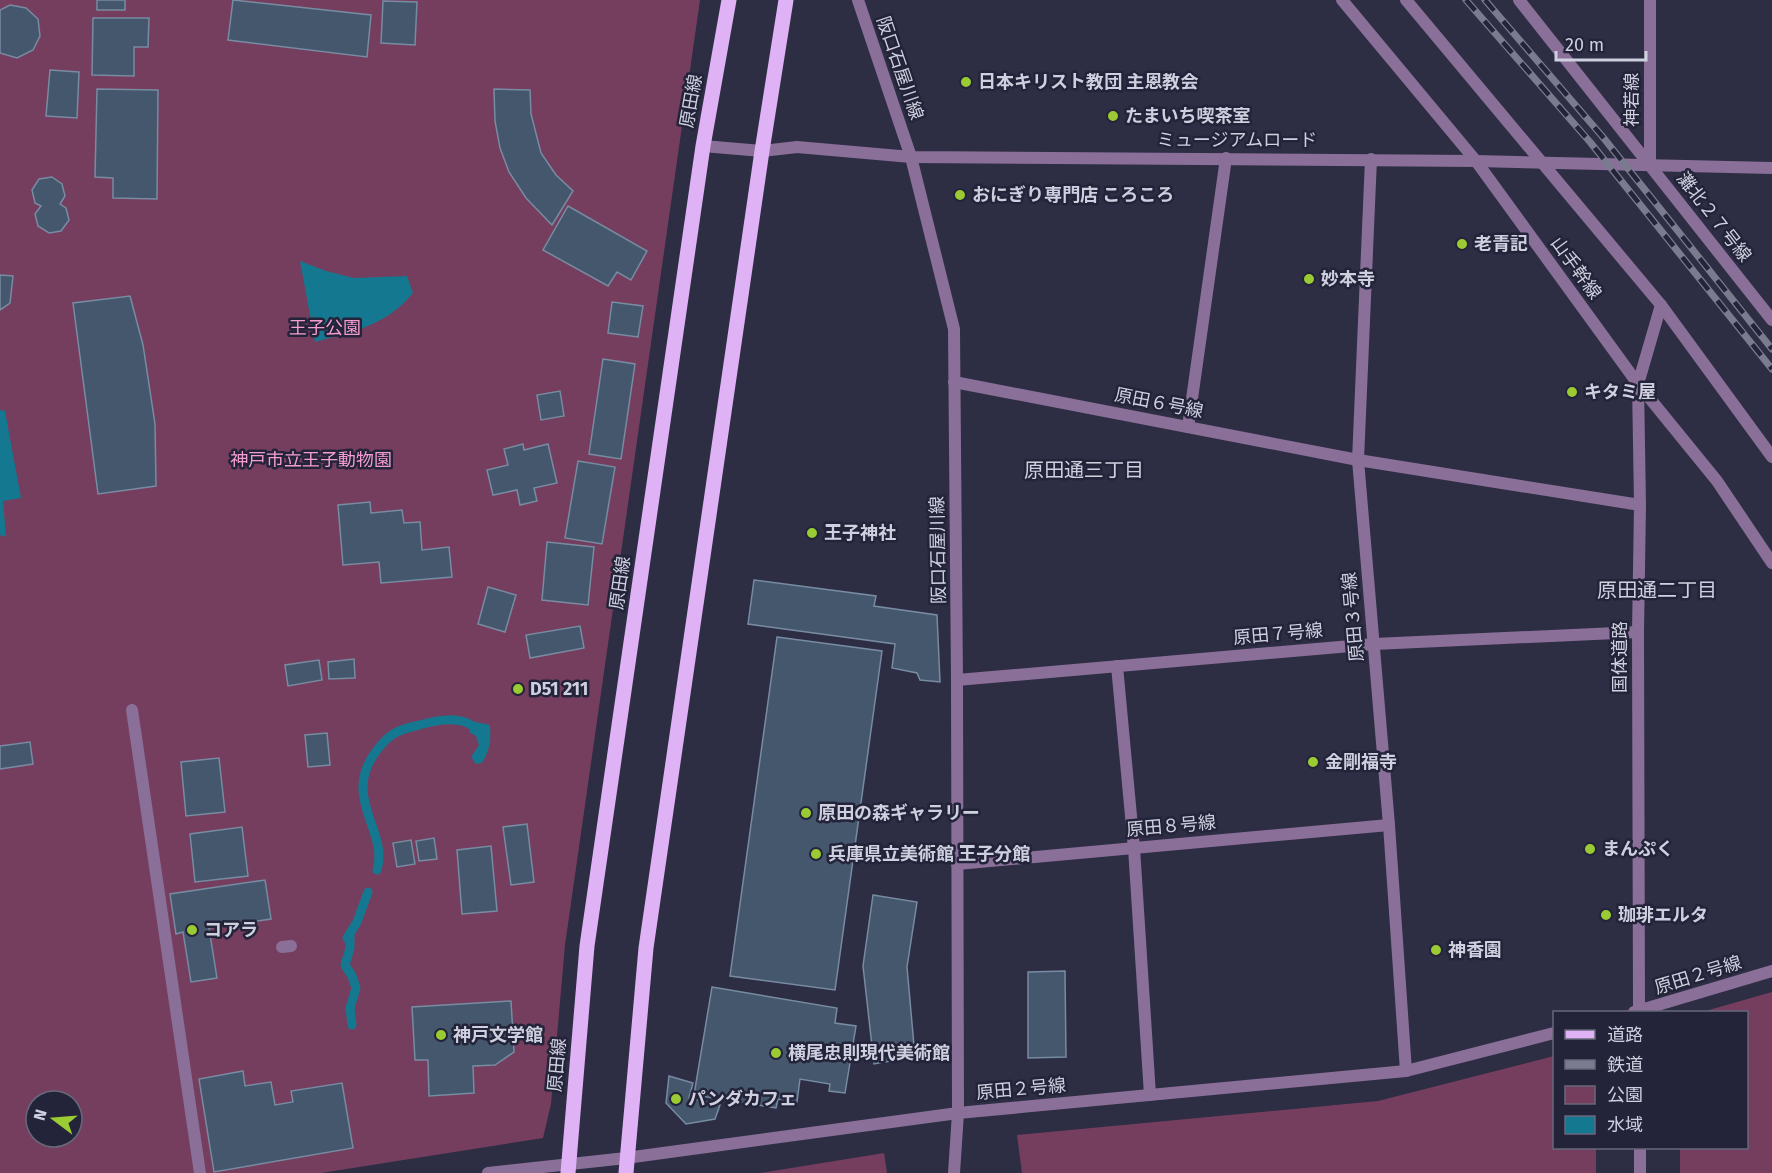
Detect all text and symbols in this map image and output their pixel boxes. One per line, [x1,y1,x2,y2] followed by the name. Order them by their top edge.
[872,13,928,123] street label: 阪口石屋川線
[1556,24,1646,62] scale bar
[1565,34,1604,56] text: 20 m
[978,71,1198,93] place label: 日本キリスト教団 主恩教会
[675,73,707,129] street label: 原田線
[1621,73,1643,127] street label: 神若線
[959,75,973,89] marker: 日本キリスト教団 主恩教会
[1125,105,1250,127] place label: たまいち喫茶室
[1106,109,1120,123] marker: たまいち喫茶室
[1157,129,1317,151] street label: ミュージアムロード
[1672,168,1756,266] street label: 灘北２７号線
[972,184,1174,206] place label: おにぎり専門店 ころころ
[953,188,967,202] marker: おにぎり専門店 ころころ
[1546,232,1606,304] street label: 山手幹線
[1474,233,1528,255] place label: 老青記
[1455,237,1469,251] marker: 老青記
[1321,268,1375,290] place label: 妙本寺
[1302,272,1316,286] marker: 妙本寺
[289,317,361,339] park label: 王子公園
[1584,381,1656,403] place label: キタミ屋
[1113,384,1205,422] street label: 原田６号線
[1565,385,1579,399] marker: キタミ屋
[230,449,392,471] park label: 神戸市立王子動物園
[1024,458,1144,482] district label: 原田通三丁目
[926,496,950,604] street label: 阪口石屋川線
[824,522,896,544] place label: 王子神社
[805,526,819,540] marker: 王子神社
[605,555,635,611] street label: 原田線
[1338,571,1368,663] street label: 原田３号線
[1597,578,1717,602] district label: 原田通二丁目
[1232,619,1324,649] street label: 原田７号線
[1609,621,1631,693] street label: 国体道路
[530,678,588,700] place label: D51 211
[511,682,525,696] marker: D51 211
[1325,751,1397,773] place label: 金剛福寺
[1306,755,1320,769] marker: 金剛福寺
[818,802,980,824] place label: 原田の森ギャラリー
[799,806,813,820] marker: 原田の森ギャラリー
[1125,811,1217,841] street label: 原田８号線
[1602,838,1674,860] place label: まんぷく
[1583,842,1597,856] marker: まんぷく
[828,843,1030,865] place label: 兵庫県立美術館 王子分館
[809,847,823,861] marker: 兵庫県立美術館 王子分館
[1618,904,1708,926] place label: 珈琲エルタ
[1599,908,1613,922] marker: 珈琲エルタ
[204,919,258,941] place label: コアラ
[185,923,199,937] marker: コアラ
[1448,939,1502,961] place label: 神香園
[1429,943,1443,957] marker: 神香園
[1652,951,1744,999] street label: 原田２号線
[1553,1011,1748,1149] legend
[453,1024,543,1046] place label: 神戸文学館
[1607,1024,1643,1046] text: 道路
[434,1028,448,1042] marker: 神戸文学館
[544,1037,570,1093] street label: 原田線
[788,1042,950,1064] place label: 横尾忠則現代美術館
[769,1046,783,1060] marker: 横尾忠則現代美術館
[1607,1054,1643,1076] text: 鉄道
[975,1074,1067,1104] street label: 原田２号線
[1607,1084,1643,1106] text: 公園
[688,1088,797,1110] place label: パンダカフェ
[24,1089,84,1149] north arrow
[669,1092,683,1106] marker: パンダカフェ
[29,1107,51,1123] text: N
[1607,1114,1643,1136] text: 水域

